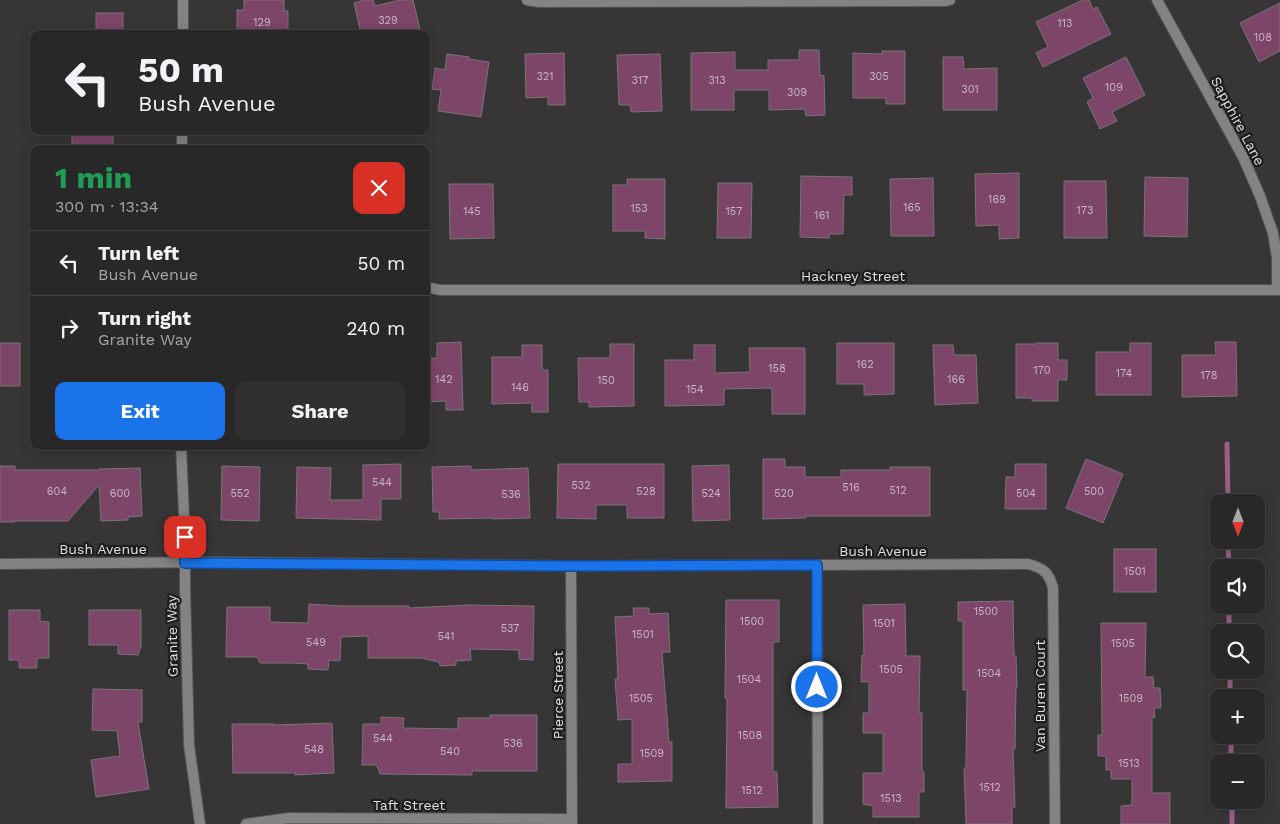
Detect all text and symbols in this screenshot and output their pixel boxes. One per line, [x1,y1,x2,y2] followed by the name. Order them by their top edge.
[378,14,398,27] house number: 329
[253,16,271,29] house number: 129
[1058,17,1073,30] house number: 113
[1254,31,1272,44] house number: 108
[138,49,224,91] text: 50 m
[55,50,120,115] icon: left
[536,70,554,83] house number: 321
[869,70,889,83] house number: 305
[632,74,648,87] house number: 317
[708,74,726,87] house number: 313
[1208,74,1268,168] street label: Sapphire Lane
[1105,81,1123,94] house number: 109
[961,83,979,96] house number: 301
[787,86,807,99] house number: 309
[138,91,276,116] text: Bush Avenue
[55,160,132,195] text: 1 min
[353,162,405,214] button: close
[988,193,1006,206] house number: 169
[55,197,159,216] text: 300 m · 13:34
[903,201,921,214] house number: 165
[630,202,648,215] house number: 153
[1077,204,1093,217] house number: 173
[463,205,481,218] house number: 145
[726,205,742,218] house number: 157
[814,209,830,222] house number: 161
[98,242,179,265] text: Turn left
[55,249,83,277] icon: left
[358,252,405,275] text: 50 m
[98,265,198,284] text: Bush Avenue
[801,268,905,284] street label: Hackney Street
[98,307,191,330] text: Turn right
[55,314,83,342] icon: right
[346,317,405,340] text: 240 m
[98,330,192,349] text: Granite Way
[856,358,874,371] house number: 162
[768,362,786,375] house number: 158
[1033,364,1051,377] house number: 170
[1116,367,1132,380] house number: 174
[1200,369,1218,382] house number: 178
[435,373,453,386] house number: 142
[947,373,965,386] house number: 166
[597,374,615,387] house number: 150
[511,381,529,394] house number: 146
[55,382,225,440] button: Exit
[235,382,405,440] button: Share
[686,383,704,396] house number: 154
[372,476,392,489] house number: 544
[571,479,591,492] house number: 532
[842,481,860,494] house number: 516
[889,484,907,497] house number: 512
[47,485,67,498] house number: 604
[636,485,656,498] house number: 528
[1084,485,1104,498] house number: 500
[110,487,130,500] house number: 600
[230,487,250,500] house number: 552
[701,487,721,500] house number: 524
[774,487,794,500] house number: 520
[1016,487,1036,500] house number: 504
[501,488,521,501] house number: 536
[1210,494,1265,549] north arrow
[1210,494,1265,809] map controls
[164,516,206,558] pin
[171,523,199,551] icon: arrive
[59,541,147,557] street label: Bush Avenue
[839,543,927,559] street label: Bush Avenue
[1210,559,1265,614] button: sound
[1124,565,1146,578] house number: 1501
[163,594,181,677] street label: Granite Way
[974,605,998,618] house number: 1500
[740,615,764,628] house number: 1500
[873,617,895,630] house number: 1501
[501,622,519,635] house number: 537
[1210,624,1265,679] button: search
[632,628,654,641] house number: 1501
[437,630,455,643] house number: 541
[306,636,326,649] house number: 549
[1111,637,1135,650] house number: 1505
[1032,640,1048,752] street label: Van Buren Court
[550,651,566,739] street label: Pierce Street
[790,660,842,712] position arrow
[879,663,903,676] house number: 1505
[977,667,1001,680] house number: 1504
[737,673,761,686] house number: 1504
[1210,689,1265,744] button: +
[629,692,653,705] house number: 1505
[1119,692,1143,705] house number: 1509
[738,729,762,742] house number: 1508
[373,732,393,745] house number: 544
[503,737,523,750] house number: 536
[304,743,324,756] house number: 548
[440,745,460,758] house number: 540
[640,747,664,760] house number: 1509
[1210,754,1265,809] button: −
[1118,757,1140,770] house number: 1513
[979,781,1001,794] house number: 1512
[741,784,763,797] house number: 1512
[880,792,902,805] house number: 1513
[373,797,445,813] street label: Taft Street

